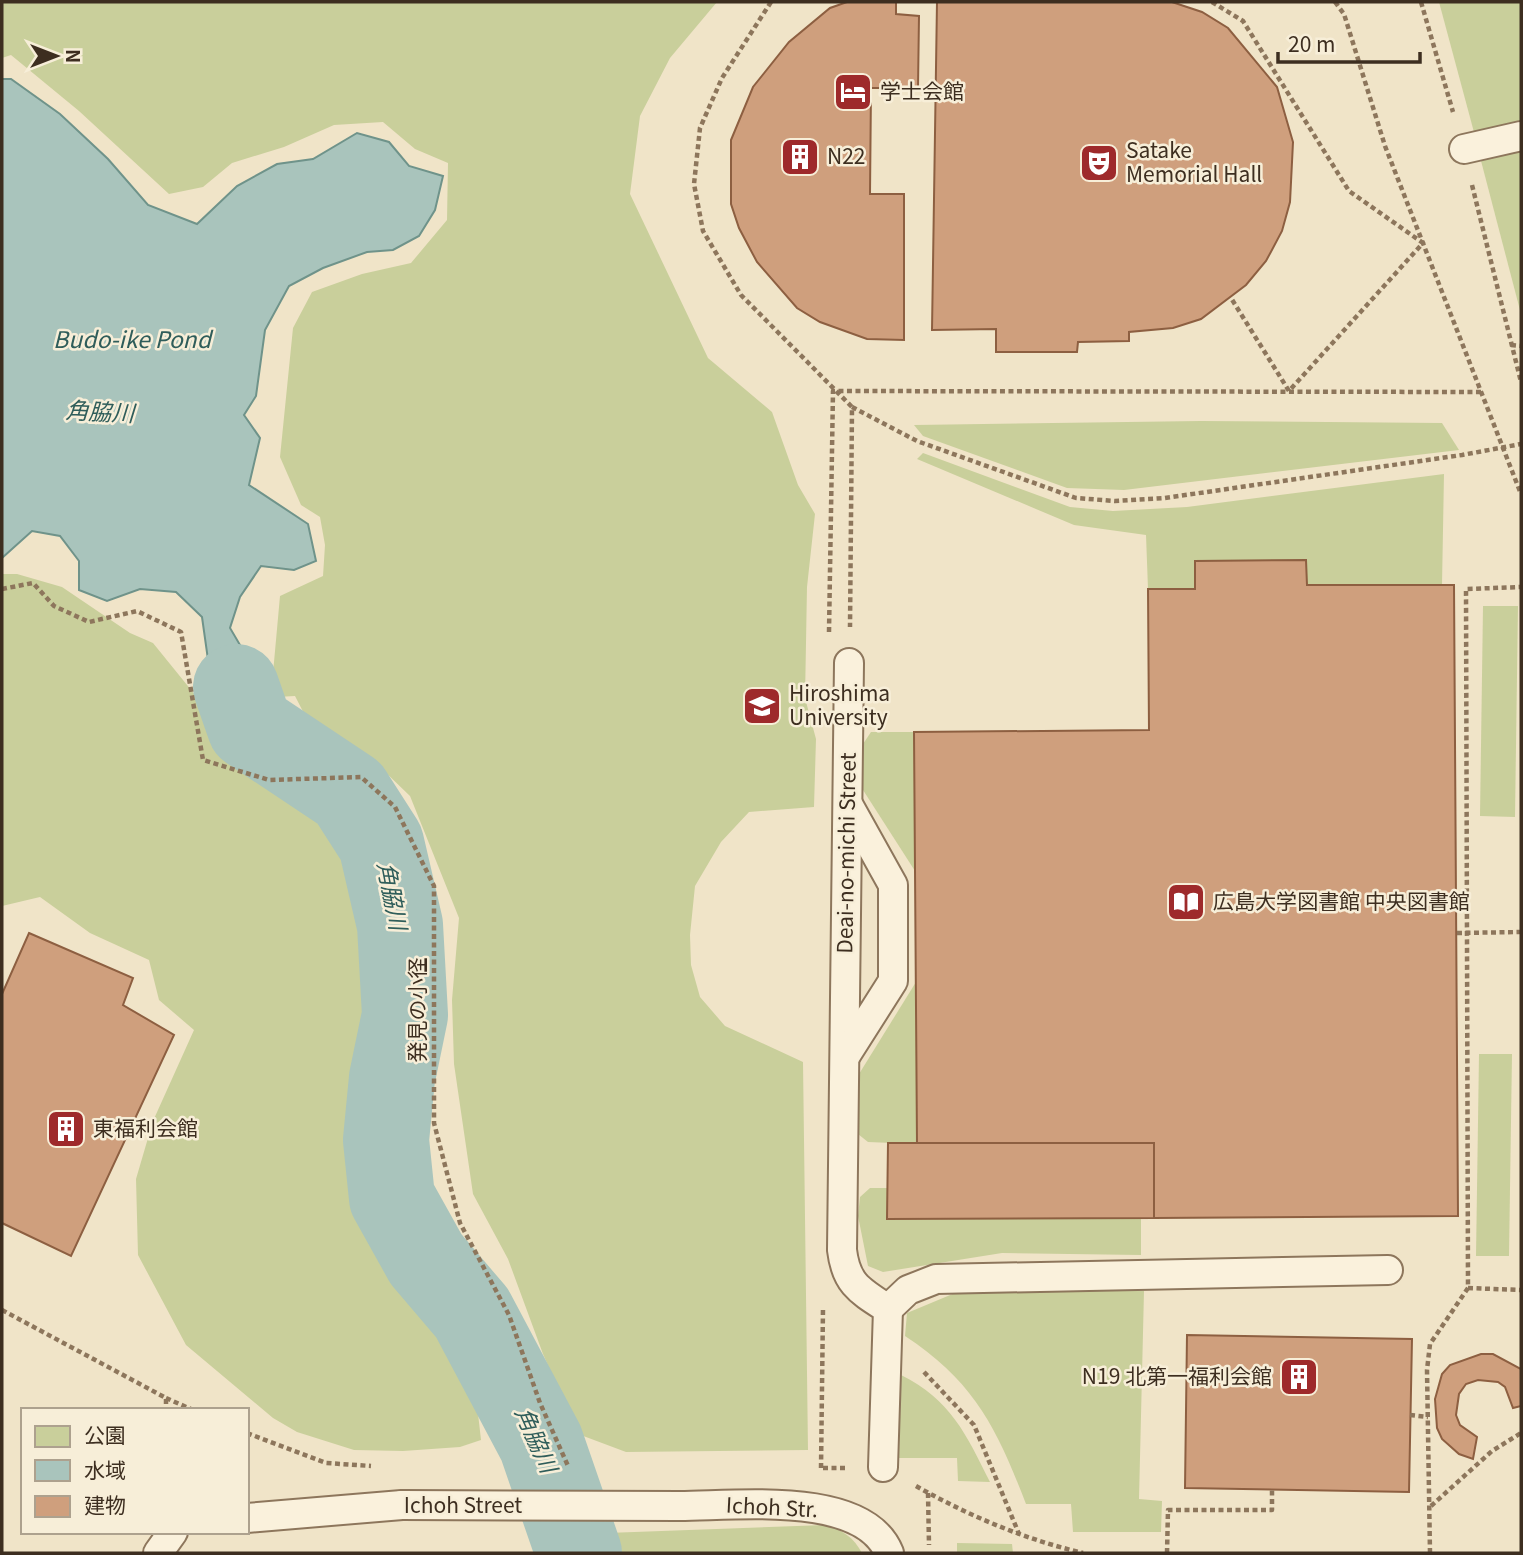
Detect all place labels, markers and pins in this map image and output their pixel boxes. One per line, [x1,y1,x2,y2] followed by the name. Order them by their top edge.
[832,71,874,113] hotel icon: 学士会館
[880,75,964,105] place label: 学士会館
[1126,134,1262,188] place label: Satake Memorial Hall
[779,136,821,178] building icon: N22
[827,140,866,170] place label: N22
[1078,142,1120,184] theatre icon: Satake Memorial Hall
[789,677,890,731] place label: Hiroshima University
[741,685,783,727] school or university icon: Hiroshima University
[1165,881,1207,923] library icon: 広島大学図書館 中央図書館
[1213,885,1470,915] place label: 広島大学図書館 中央図書館
[45,1108,87,1150] building icon: 東福利会館
[93,1112,198,1142] place label: 東福利会館
[1278,1356,1320,1398] building icon: N19 北第一福利会館
[1082,1360,1272,1390] place label: N19 北第一福利会館

